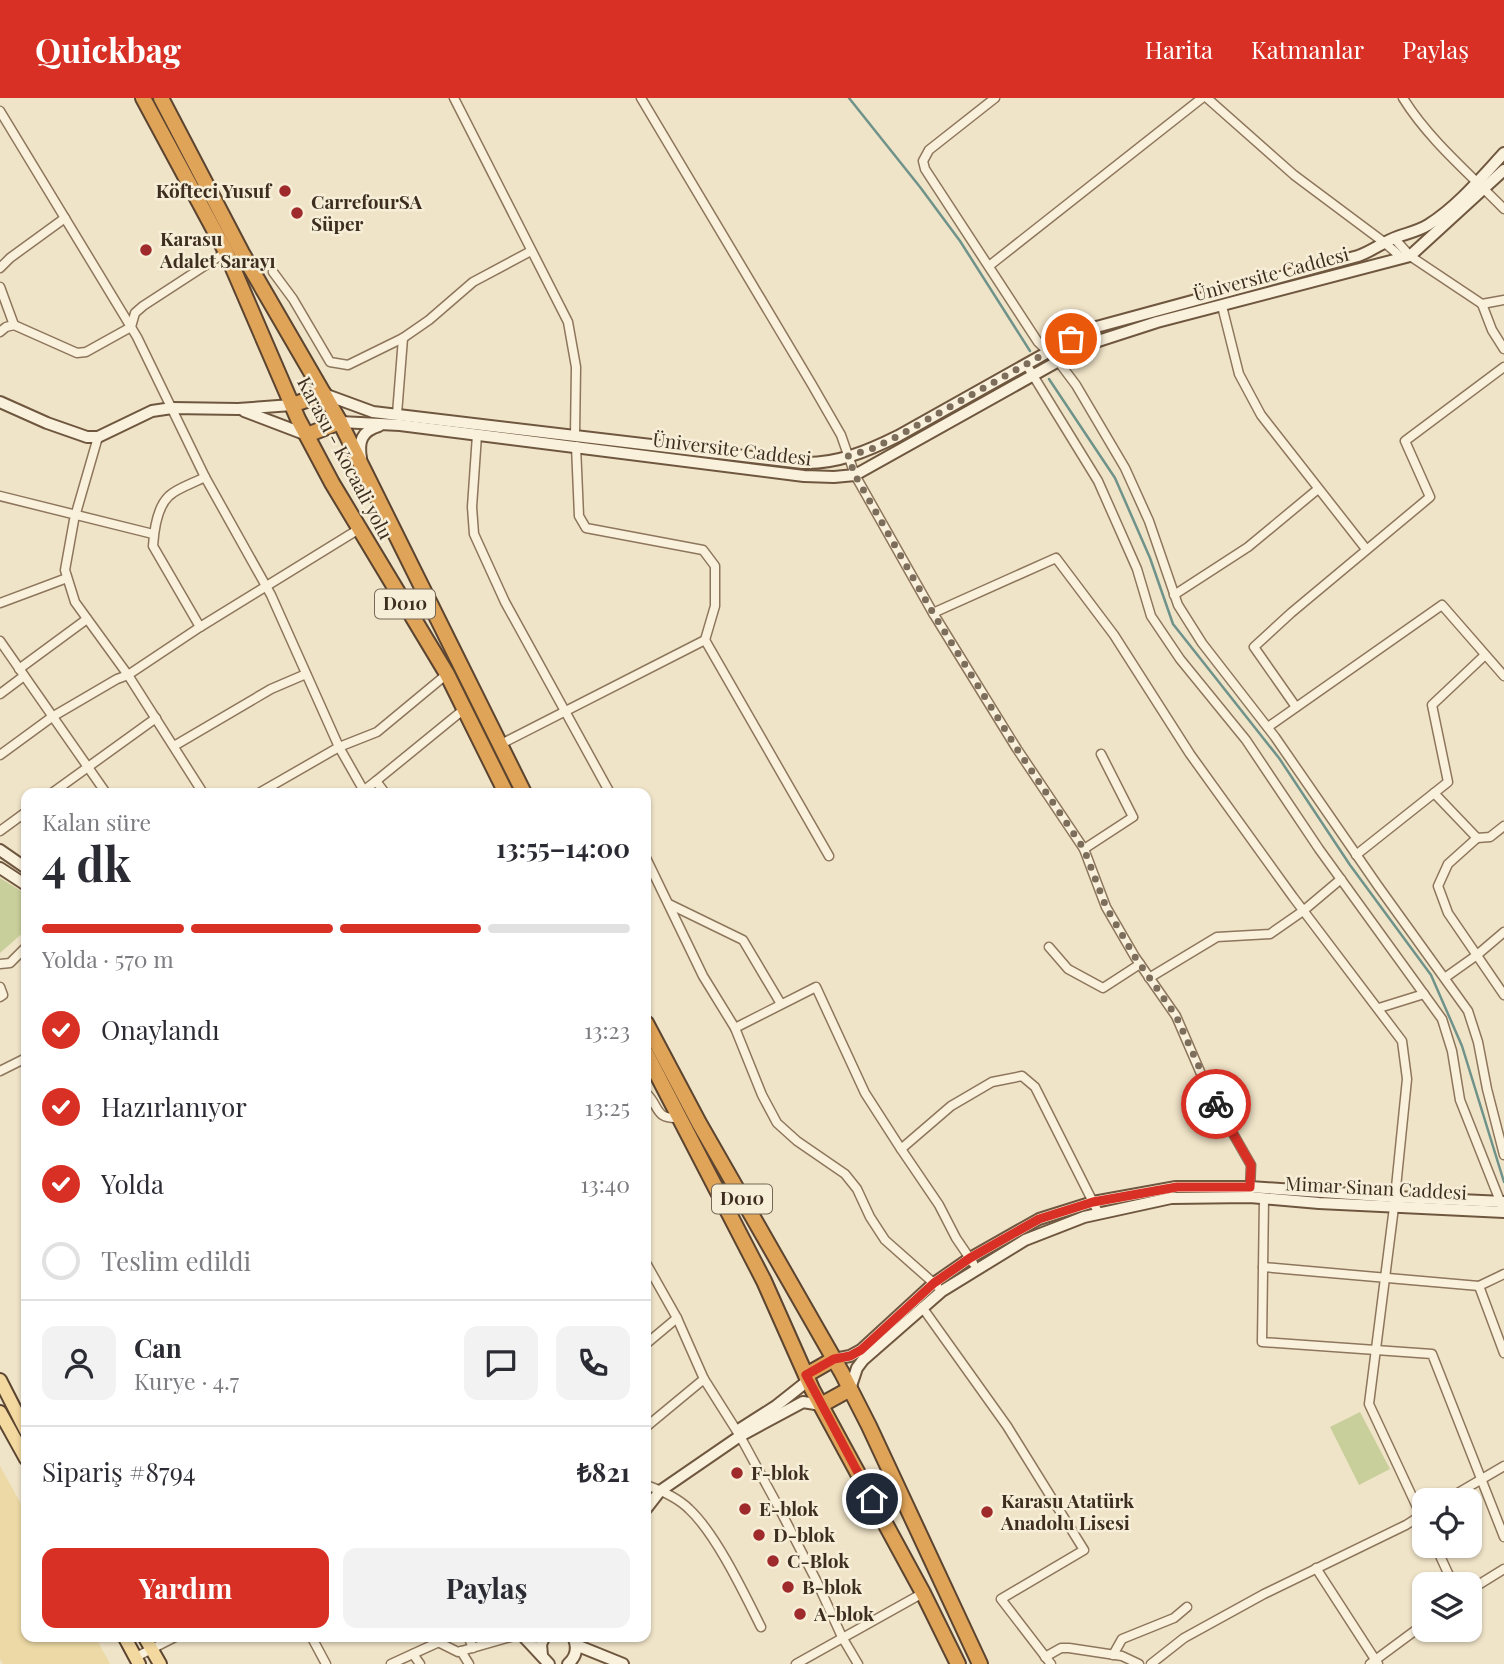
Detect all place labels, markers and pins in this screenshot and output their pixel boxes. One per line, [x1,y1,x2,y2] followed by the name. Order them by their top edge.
[156,177,273,203] place label: Köfteci Yusuf
[277,183,293,199] marker: Köfteci Yusuf
[311,188,423,236] place label: CarrefourSA Süper
[289,205,305,221] marker: CarrefourSA Süper
[159,225,276,273] place label: Karasu Adalet Sarayı
[138,242,154,258] marker: Karasu Adalet Sarayı
[1041,309,1101,369] pin
[751,1459,810,1485] place label: F-blok
[729,1465,745,1481] marker: F-blok
[842,1469,902,1529] pin
[1000,1487,1135,1535] place label: Karasu Atatürk Anadolu Lisesi
[759,1495,819,1521] place label: E-blok
[737,1501,753,1517] marker: E-blok
[979,1504,995,1520] marker: Karasu Atatürk Anadolu Lisesi
[773,1521,836,1547] place label: D-blok
[751,1527,767,1543] marker: D-blok
[787,1547,850,1573] place label: C-Blok
[765,1553,781,1569] marker: C-Blok
[802,1573,863,1599] place label: B-blok
[780,1579,796,1595] marker: B-blok
[813,1600,875,1626] place label: A-blok
[792,1606,808,1622] marker: A-blok

